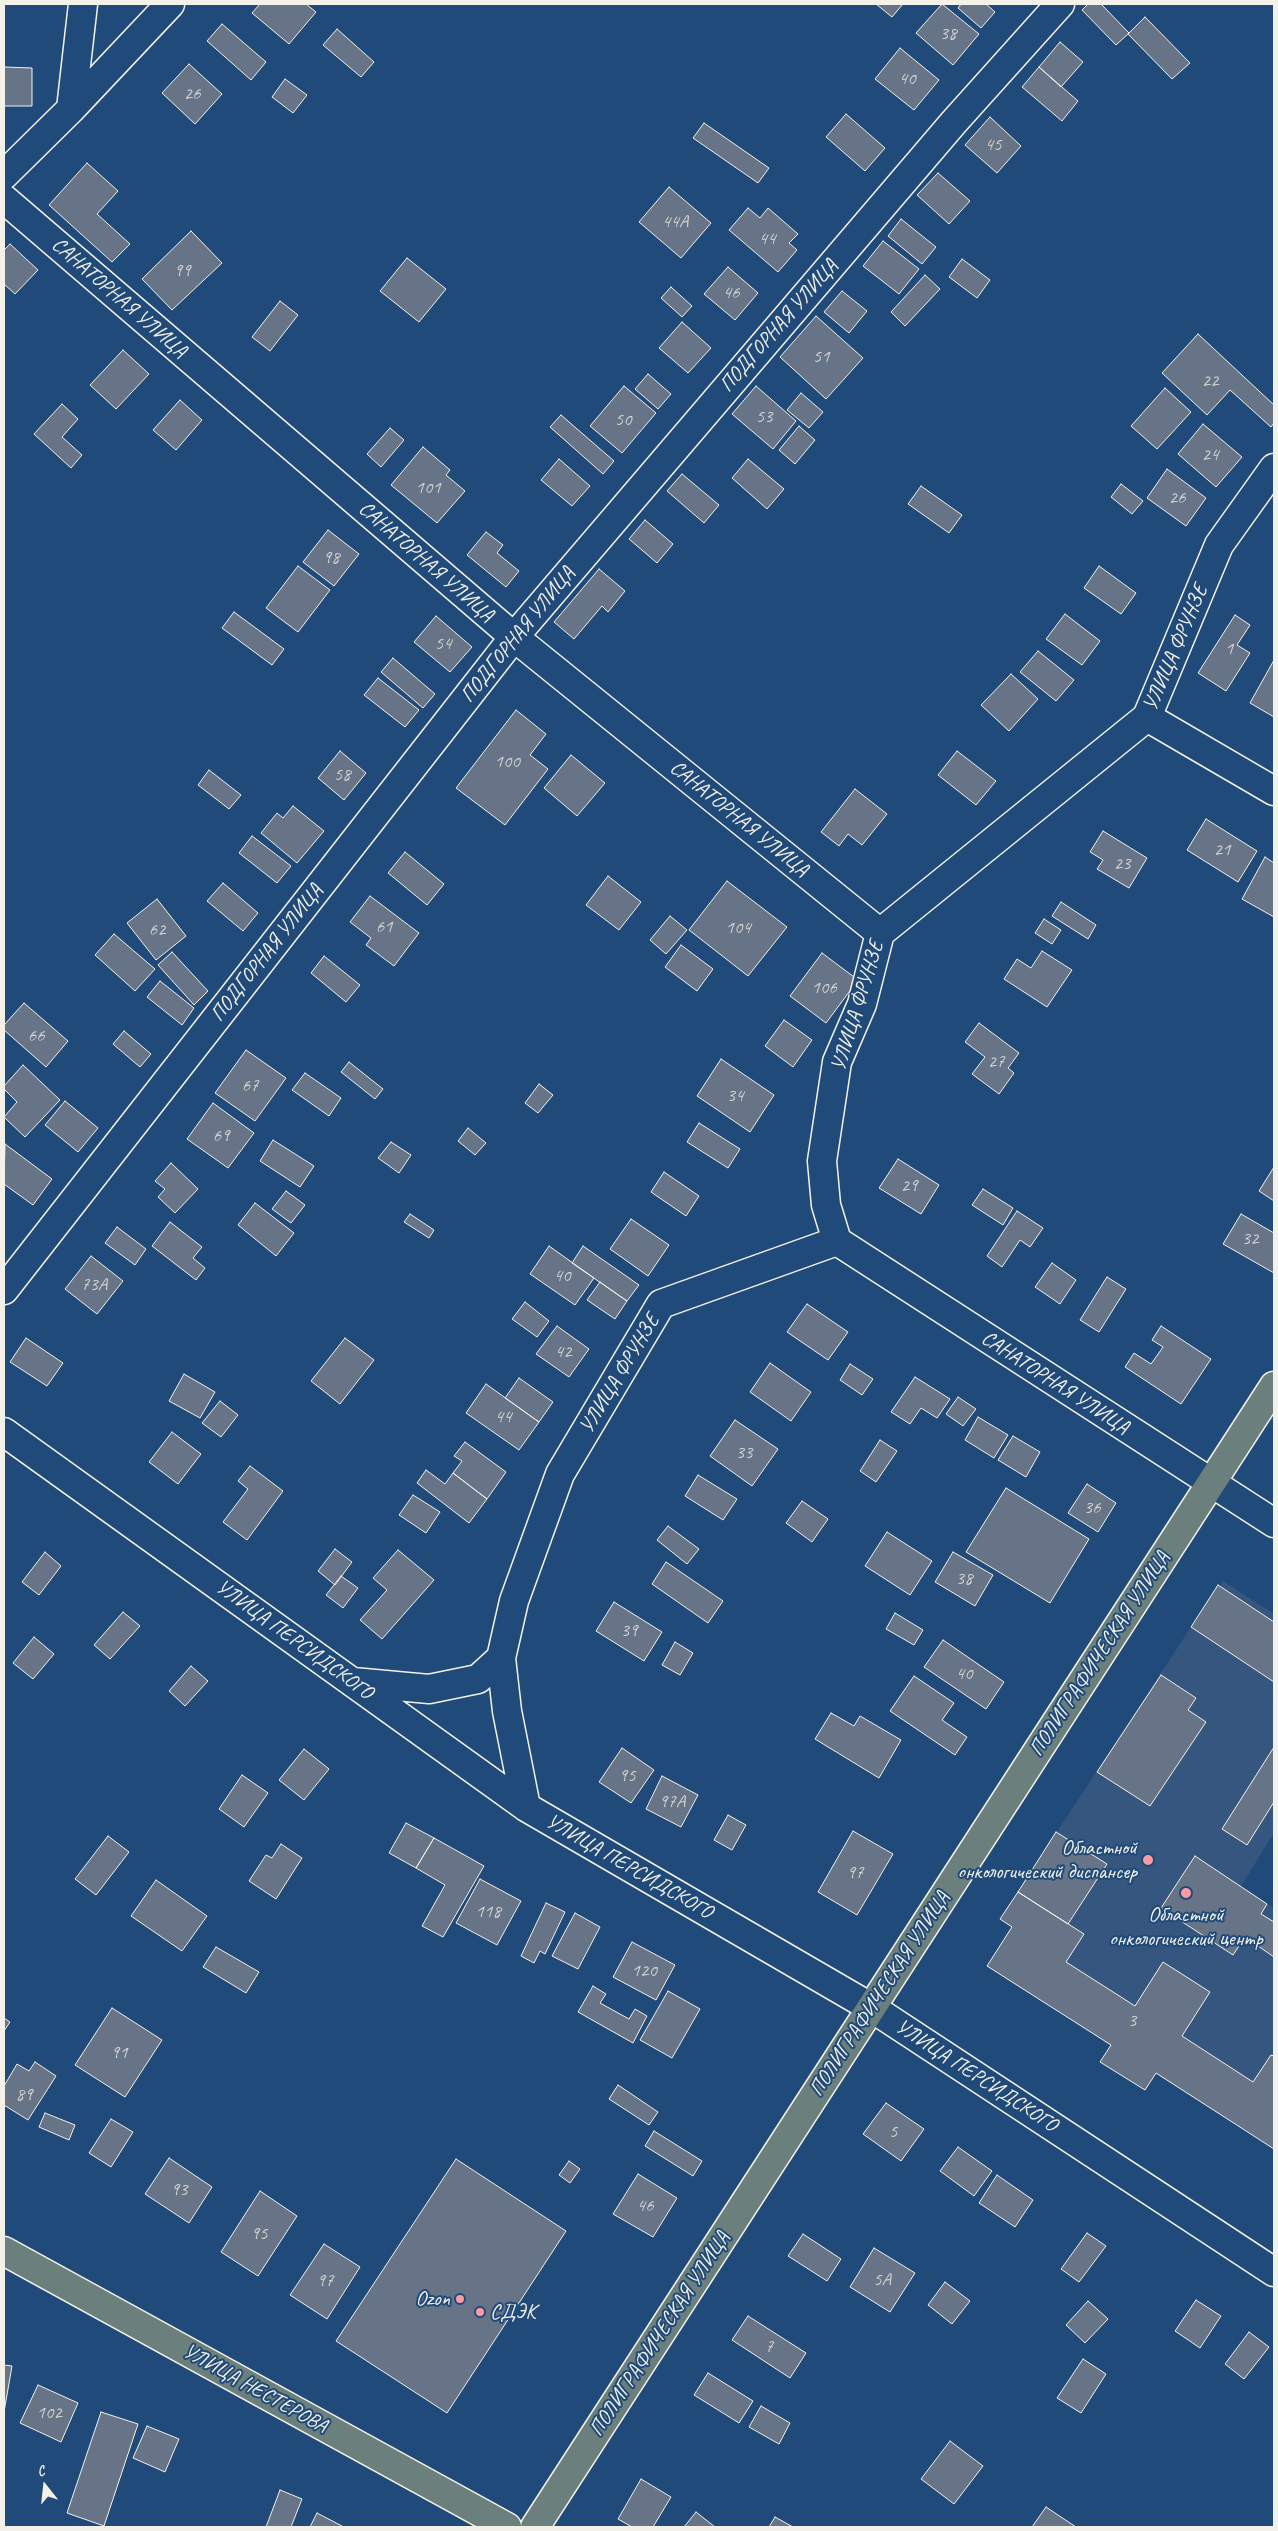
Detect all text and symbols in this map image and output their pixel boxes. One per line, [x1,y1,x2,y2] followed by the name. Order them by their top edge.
[939,23,957,45] house number: 38
[898,68,916,90] house number: 40
[183,83,201,105] house number: 26
[984,134,1002,156] house number: 45
[662,211,688,233] house number: 44А
[758,228,776,250] house number: 44
[46,232,192,364] street label: САНАТОРНАЯ УЛИЦА
[714,254,844,398] street label: ПОДГОРНАЯ УЛИЦА
[173,260,191,282] house number: 99
[722,282,740,304] house number: 46
[812,346,830,368] house number: 51
[1201,370,1219,392] house number: 22
[755,406,773,428] house number: 53
[614,409,632,431] house number: 50
[1201,444,1219,466] house number: 24
[415,477,441,499] house number: 101
[1168,487,1186,509] house number: 26
[353,496,499,628] street label: САНАТОРНАЯ УЛИЦА
[322,547,340,569] house number: 98
[455,562,581,708] street label: ПОДГОРНАЯ УЛИЦА
[1138,581,1214,715] street label: УЛИЦА ФРУНЗЕ
[434,633,452,655] house number: 54
[1225,638,1233,660] house number: 1
[494,751,520,773] house number: 100
[665,755,813,883] street label: САНАТОРНАЯ УЛИЦА
[333,764,351,786] house number: 58
[1213,839,1231,861] house number: 21
[1113,853,1131,875] house number: 23
[205,879,329,1027] street label: ПОДГОРНАЯ УЛИЦА
[375,916,393,938] house number: 61
[725,917,751,939] house number: 104
[148,919,166,941] house number: 62
[826,938,890,1074] street label: УЛИЦА ФРУНЗЕ
[811,977,837,999] house number: 106
[27,1025,45,1047] house number: 66
[987,1051,1005,1073] house number: 27
[241,1075,259,1097] house number: 67
[726,1085,744,1107] house number: 34
[212,1125,230,1147] house number: 69
[900,1175,918,1197] house number: 29
[1241,1228,1259,1250] house number: 32
[553,1265,571,1287] house number: 40
[81,1274,107,1296] house number: 73А
[575,1310,665,1438] street label: УЛИЦА ФРУНЗЕ
[976,1326,1134,1440] street label: САНАТОРНАЯ УЛИЦА
[554,1341,572,1363] house number: 42
[494,1406,512,1428] house number: 44
[735,1442,753,1464] house number: 33
[1083,1497,1101,1519] house number: 36
[1024,1547,1176,1761] street label: ПОЛИГРАФИЧЕСКАЯ УЛИЦА
[955,1568,973,1590] house number: 38
[211,1575,377,1705] street label: УЛИЦА ПЕРСИДСКОГО
[620,1620,638,1642] house number: 39
[955,1663,973,1685] house number: 40
[618,1765,636,1787] house number: 95
[659,1791,685,1813] house number: 97А
[541,1809,717,1925] street label: УЛИЦА ПЕРСИДСКОГО
[957,1835,1137,1885] place label: Областной онкологический диспансер
[1141,1853,1155,1867] marker: Областной онкологический диспансер
[846,1862,864,1884] house number: 97
[1179,1886,1193,1900] marker: Областной онкологический центр
[804,1887,956,2101] street label: ПОЛИГРАФИЧЕСКАЯ УЛИЦА
[475,1901,501,1923] house number: 118
[1109,1902,1263,1952] place label: Областной онкологический центр
[631,1960,657,1982] house number: 120
[1128,2010,1136,2032] house number: 3
[890,2014,1062,2138] street label: УЛИЦА ПЕРСИДСКОГО
[110,2042,128,2064] house number: 91
[15,2084,33,2106] house number: 89
[889,2121,897,2143] house number: 5
[170,2179,188,2201] house number: 93
[636,2195,654,2217] house number: 46
[250,2223,268,2245] house number: 95
[584,2227,736,2441] street label: ПОЛИГРАФИЧЕСКАЯ УЛИЦА
[873,2269,891,2291] house number: 5А
[316,2270,334,2292] house number: 97
[415,2286,450,2312] place label: Ozon
[454,2293,466,2305] marker: Ozon
[490,2299,536,2325] place label: СДЭК
[474,2306,486,2318] marker: СДЭК
[765,2336,773,2358] house number: 7
[178,2339,332,2439] street label: УЛИЦА НЕСТЕРОВА
[36,2402,62,2424] house number: 102
[20,2461,70,2511] north arrow
[35,2462,46,2480] text: С

